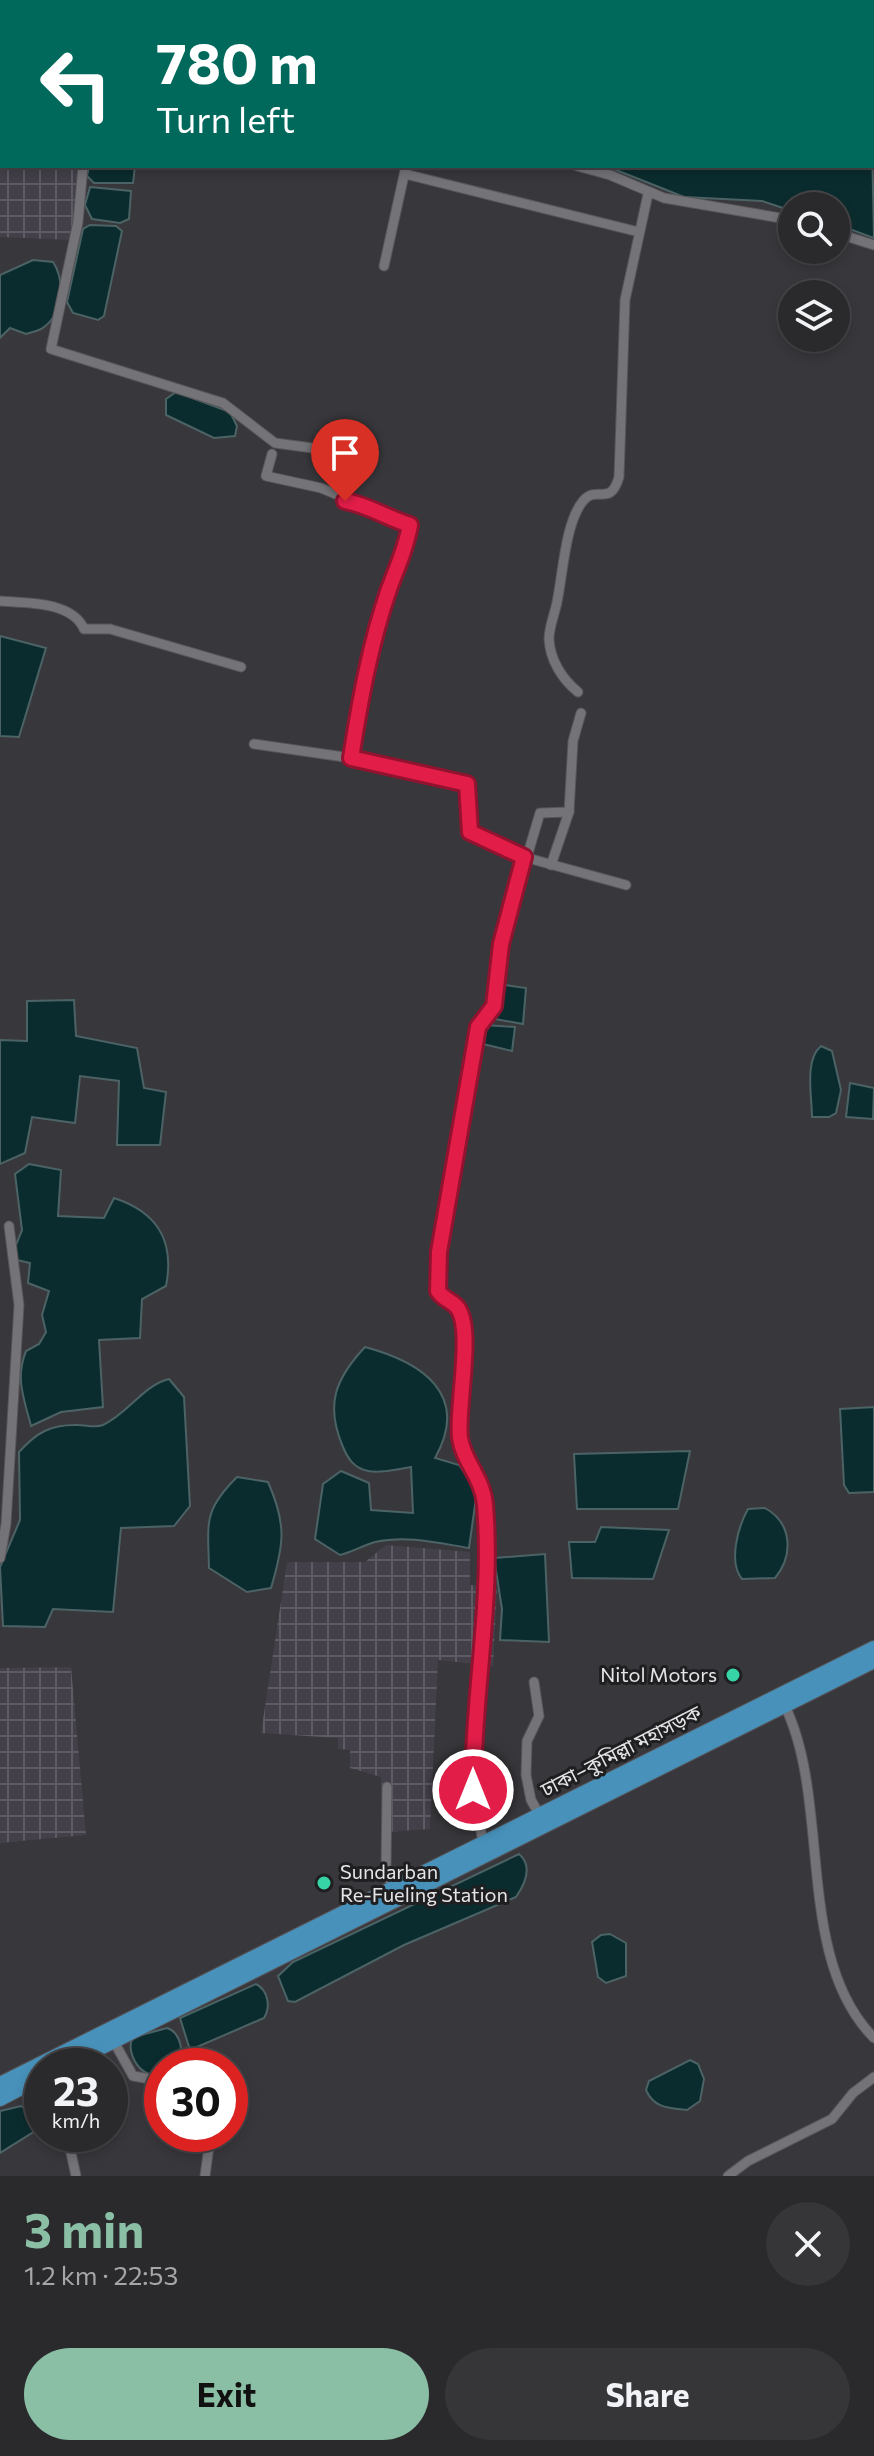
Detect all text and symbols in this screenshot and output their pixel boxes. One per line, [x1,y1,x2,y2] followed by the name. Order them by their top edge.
[156,27,318,96] text: 780 m
[24,32,128,136] icon: left
[156,96,295,140] text: Turn left
[778,192,850,352] map controls
[778,192,850,264] button: search
[778,280,850,352] button: layers
[311,419,379,501] pin
[323,431,367,475] icon: arrive
[600,1662,717,1686] place label: Nitol Motors
[724,1666,742,1684] marker: Nitol Motors
[535,1699,706,1802] street label: ঢাকা–কুমিল্লা মহাসড়ক
[431,1748,515,1832] position arrow
[340,1859,508,1906] place label: Sundarban Re-Fueling Station
[315,1874,333,1892] marker: Sundarban Re-Fueling Station
[144,2048,248,2152] speed limit sign: 30
[53,2065,99,2114] text: 23
[52,2108,100,2132] text: km/h
[24,2199,144,2258] text: 3 min
[766,2202,850,2286] button: close
[24,2259,178,2290] text: 1.2 km · 22:53
[24,2348,429,2440] button: Exit
[445,2348,850,2440] button: Share

